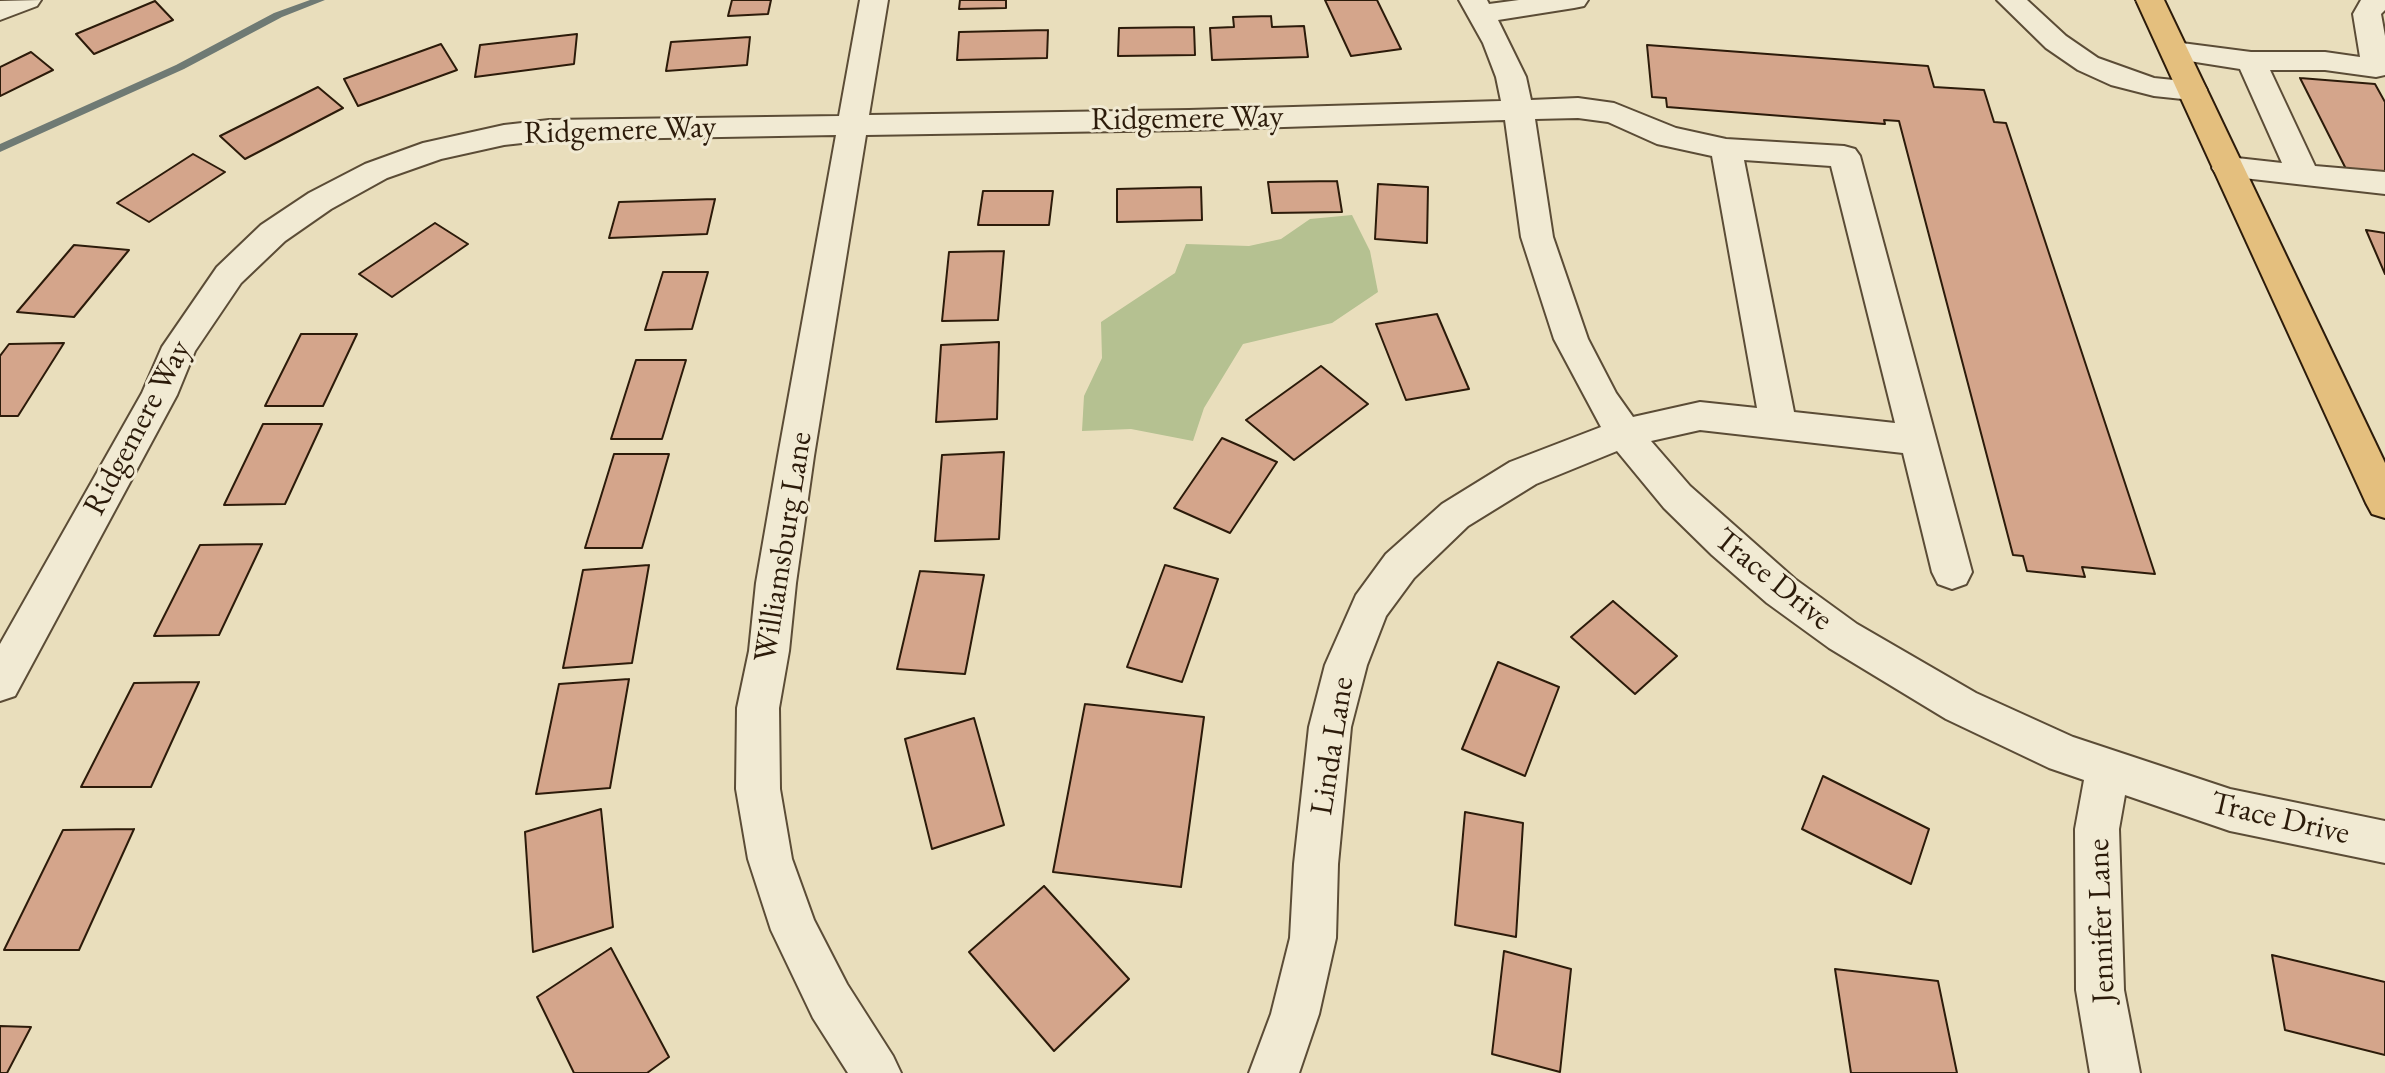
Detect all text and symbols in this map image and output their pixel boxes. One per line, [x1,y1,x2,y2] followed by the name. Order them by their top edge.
[1090,98,1284,140] street label: Ridgemere Way
[523,108,717,154] street label: Ridgemere Way
[76,334,200,522] street label: Ridgemere Way
[747,429,821,665] street label: Williamsburg Lane
[1706,521,1840,639] street label: Trace Drive
[1303,674,1363,818] street label: Linda Lane
[2207,784,2353,854] street label: Trace Drive
[2080,838,2124,1004] street label: Jennifer Lane

